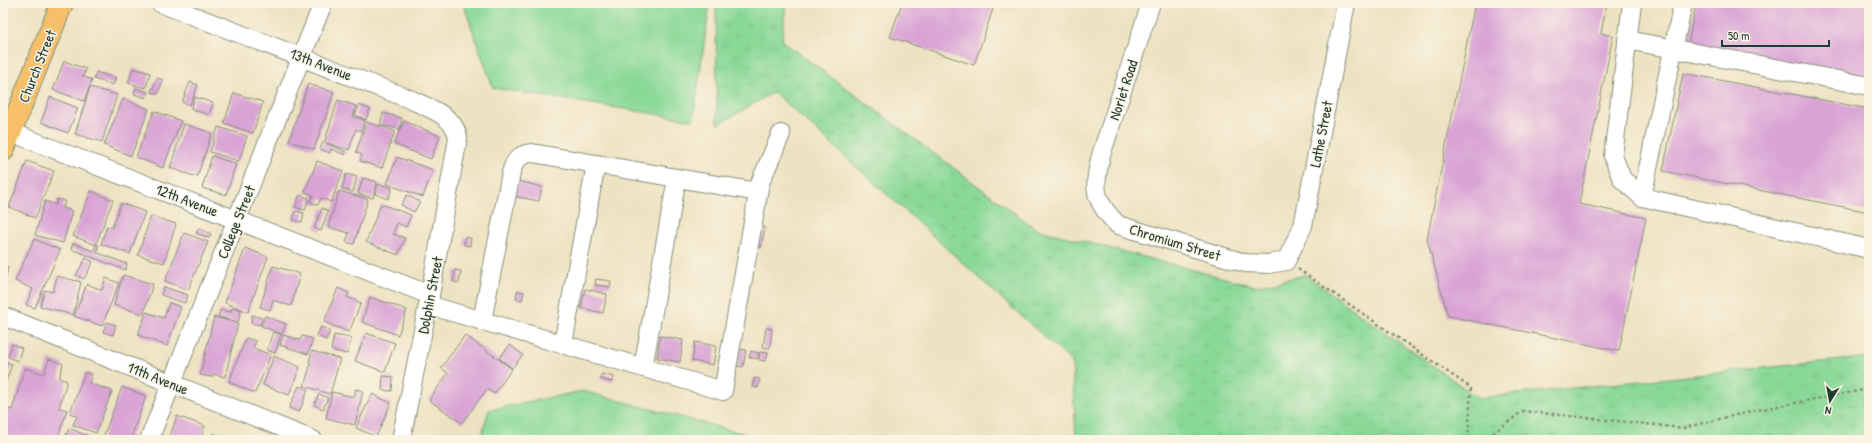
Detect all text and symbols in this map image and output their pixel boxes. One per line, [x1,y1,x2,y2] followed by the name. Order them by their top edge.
[1722,22,1829,48] scale bar
[13,26,61,106] street label: Church Street
[1728,27,1749,44] text: 50 m
[287,43,355,85] street label: 13th Avenue
[1103,57,1143,123] street label: Noriet Road
[1304,98,1338,169] street label: Lathe Street
[153,178,221,222] street label: 12th Avenue
[212,181,261,262] street label: College Street
[1127,218,1224,266] street label: Chromium Street
[412,254,448,335] street label: Dolphin Street
[124,356,192,400] street label: 11th Avenue
[1810,381,1850,421] north arrow
[1824,403,1832,418] text: N

